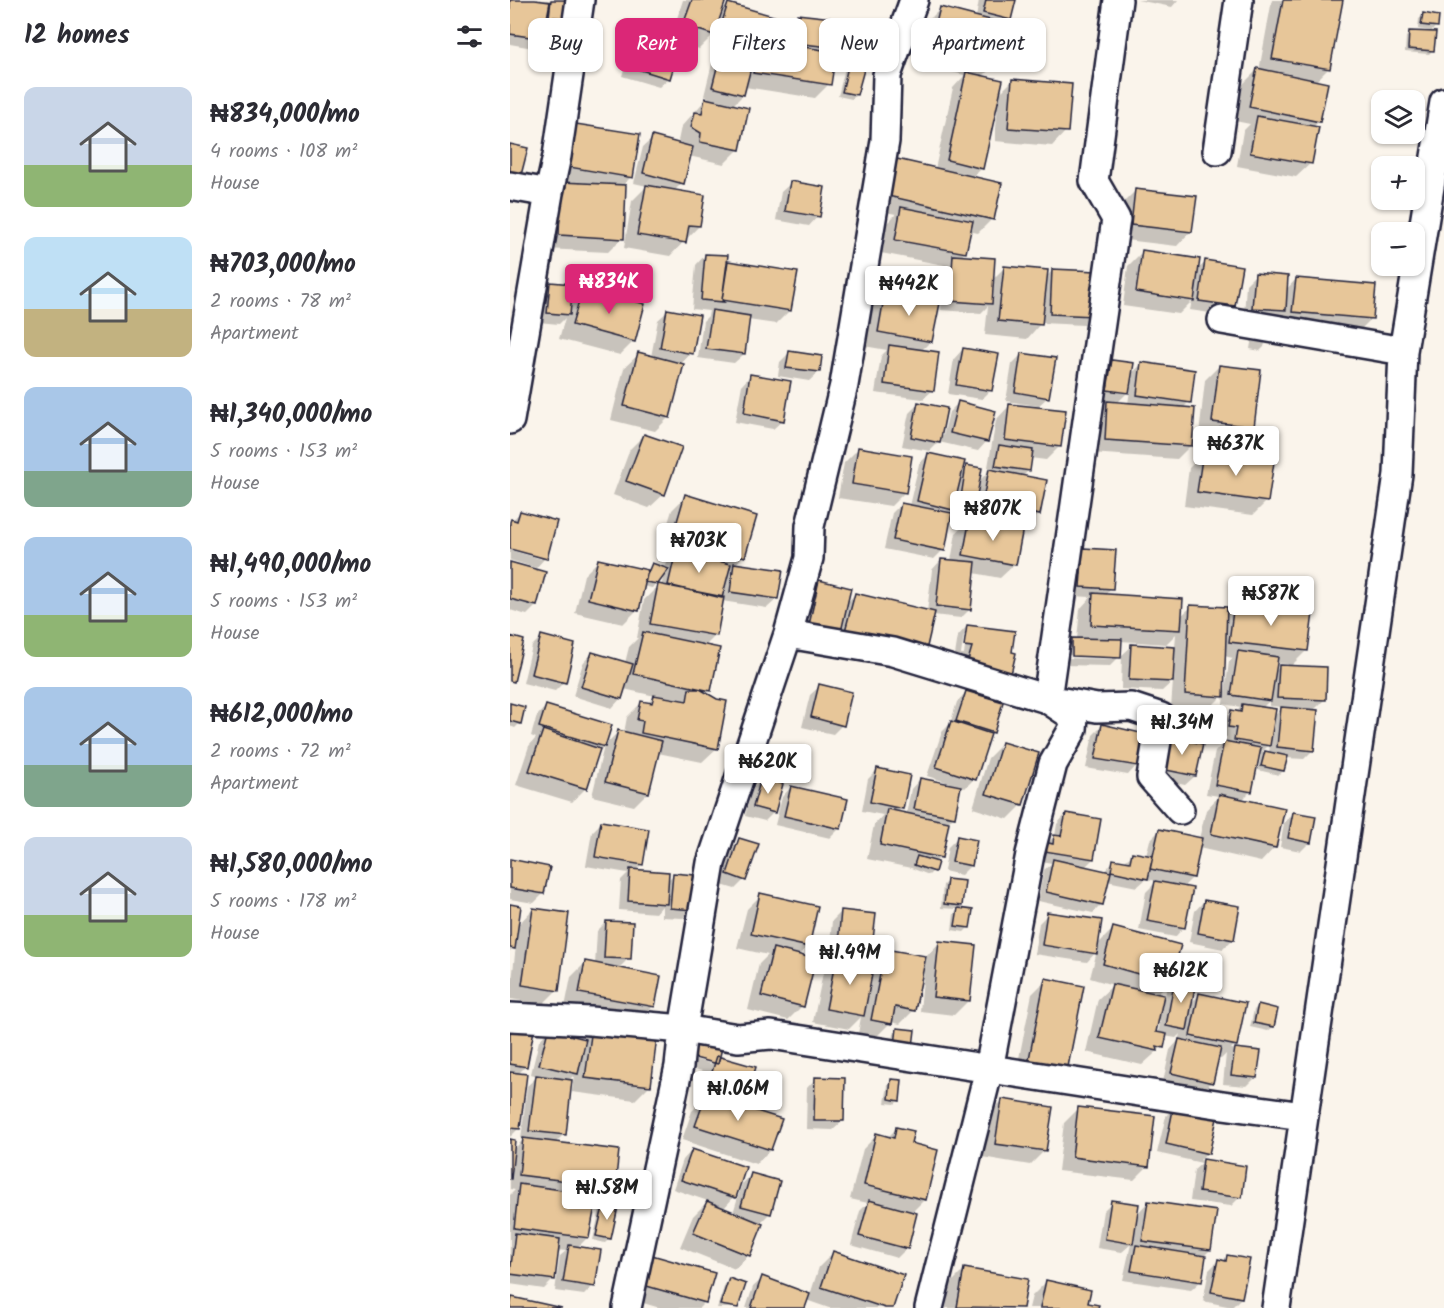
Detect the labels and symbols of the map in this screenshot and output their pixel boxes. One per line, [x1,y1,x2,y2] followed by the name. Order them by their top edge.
[567,264,651,315] pin: ₦834K
[867,266,951,317] pin: ₦442K
[1194,426,1278,477] pin: ₦637K
[951,491,1035,542] pin: ₦807K
[657,523,741,574] pin: ₦703K
[1229,576,1313,627] pin: ₦587K
[1133,705,1231,756] pin: ₦1.34M
[726,744,810,795] pin: ₦620K
[801,935,899,986] pin: ₦1.49M
[1139,953,1223,1004] pin: ₦612K
[689,1071,787,1122] pin: ₦1.06M
[558,1170,656,1221] pin: ₦1.58M

